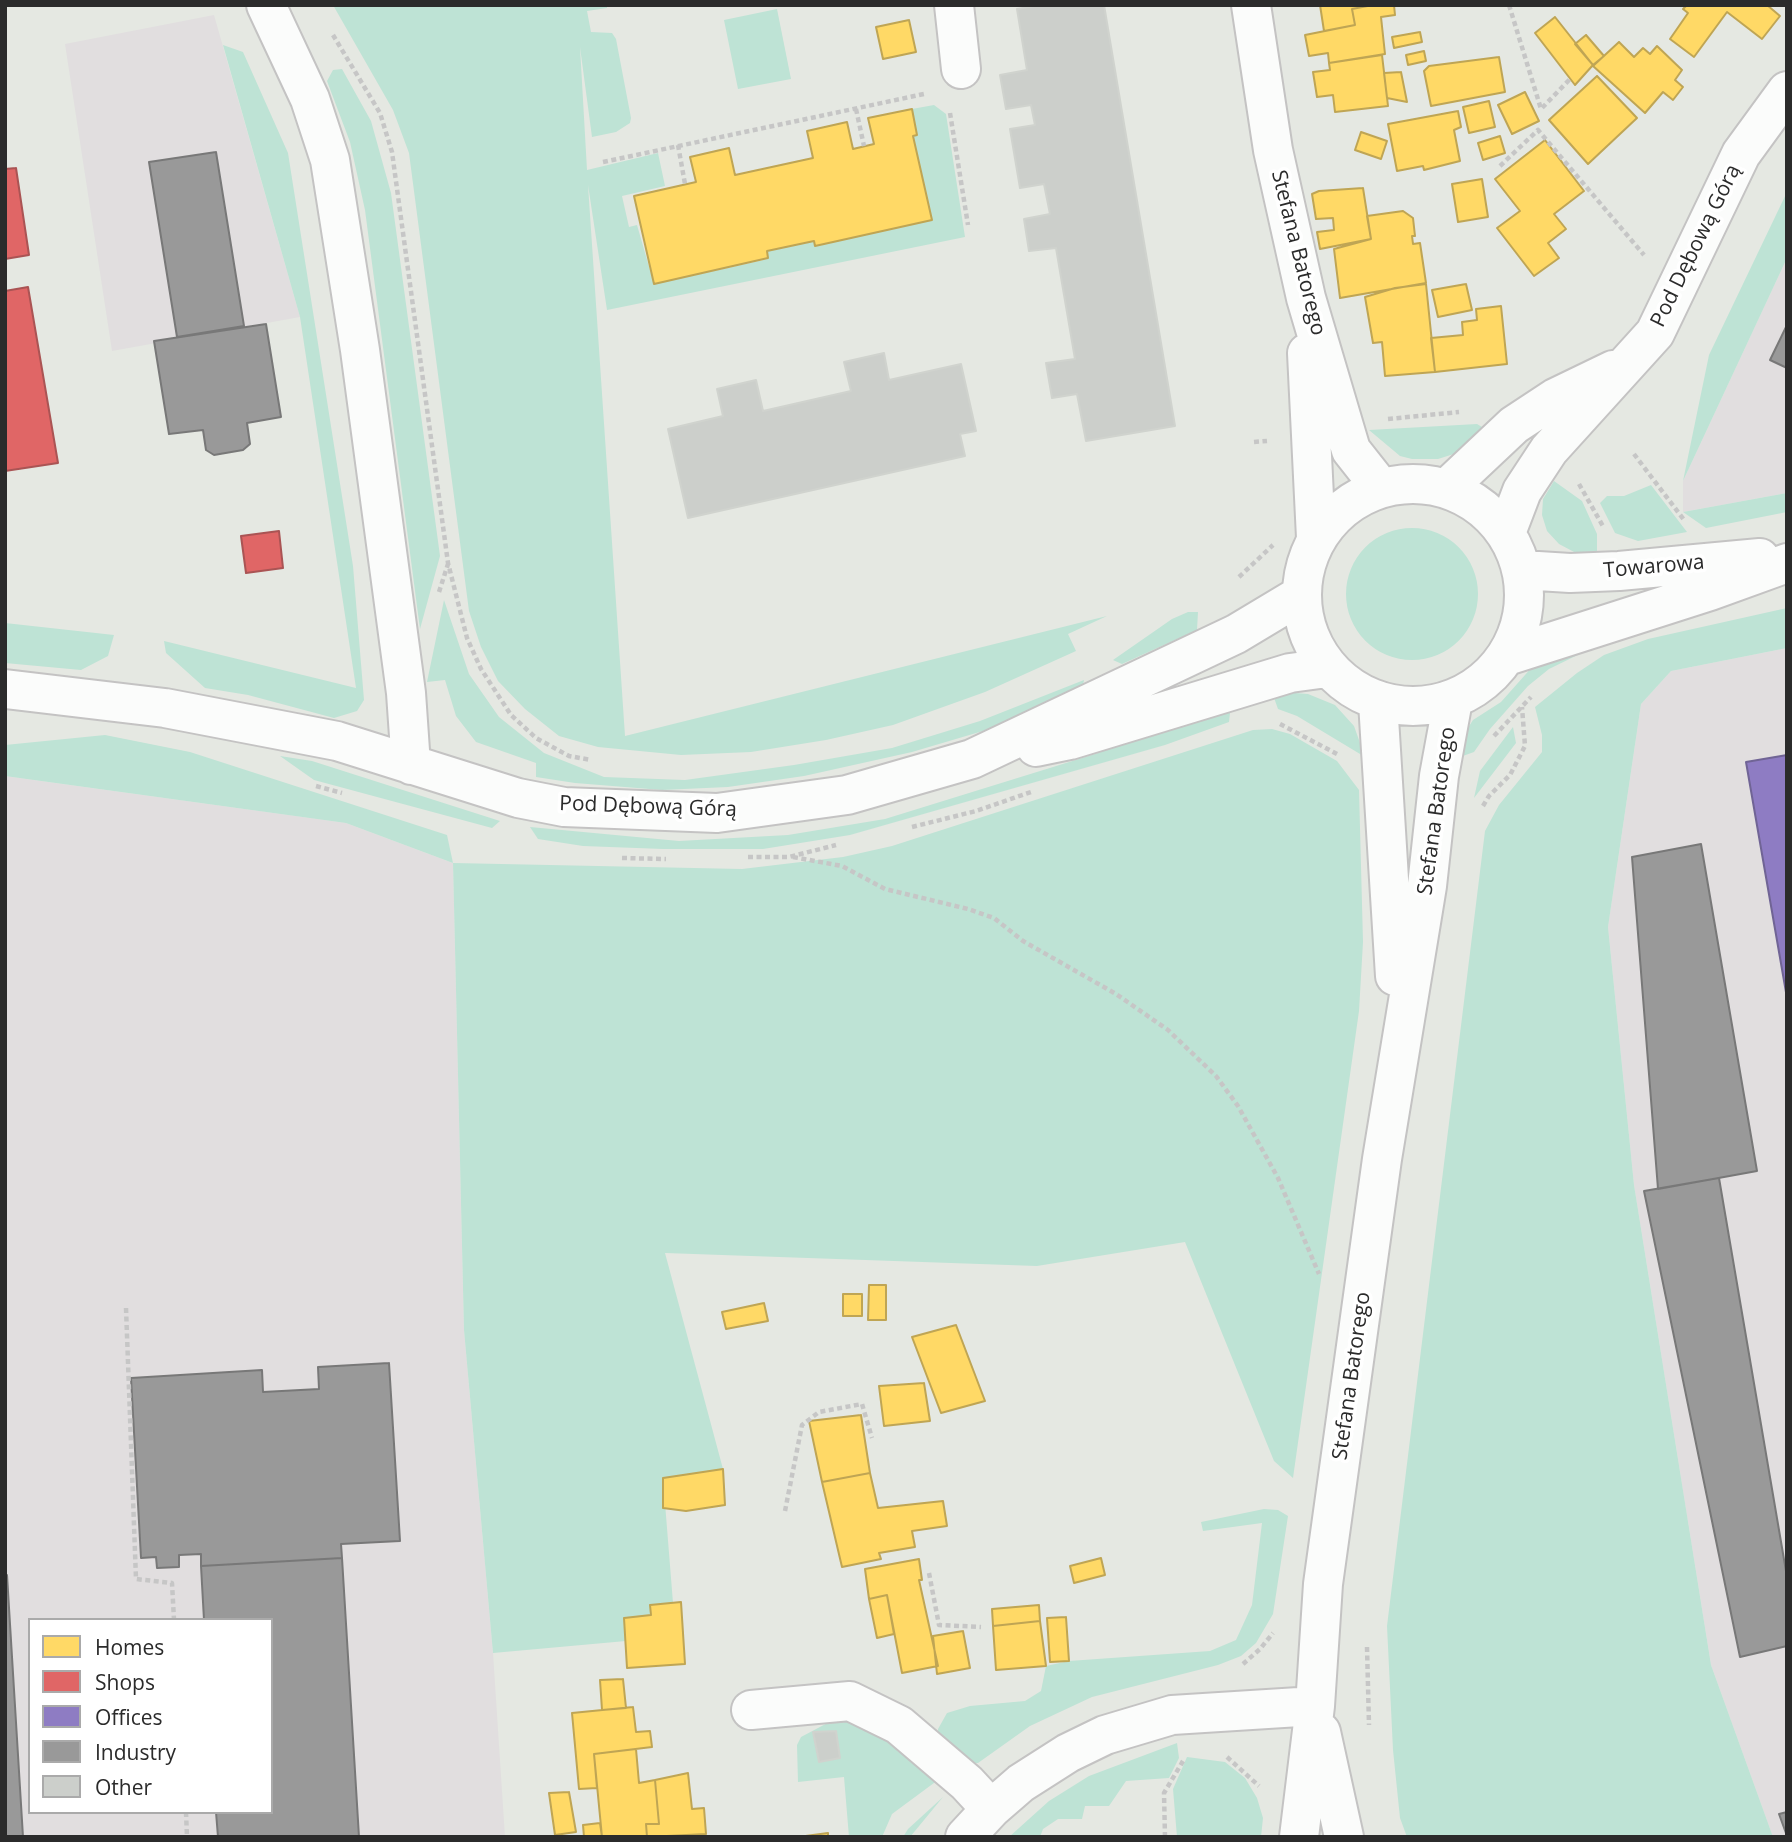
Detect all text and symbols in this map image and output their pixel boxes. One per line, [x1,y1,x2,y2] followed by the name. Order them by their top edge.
[1646,161,1746,331] street label: Pod Dębową Górą
[1265,168,1331,338] street label: Stefana Batorego
[1602,550,1706,584] street label: Towarowa
[1413,725,1461,897] street label: Stefana Batorego
[559,791,737,823] street label: Pod Dębową Górą
[1328,1290,1376,1462] street label: Stefana Batorego
[28,1618,273,1814] legend
[95,1633,164,1661] text: Homes
[95,1668,155,1696] text: Shops
[95,1703,163,1731] text: Offices
[95,1738,176,1766] text: Industry
[95,1773,152,1801] text: Other

